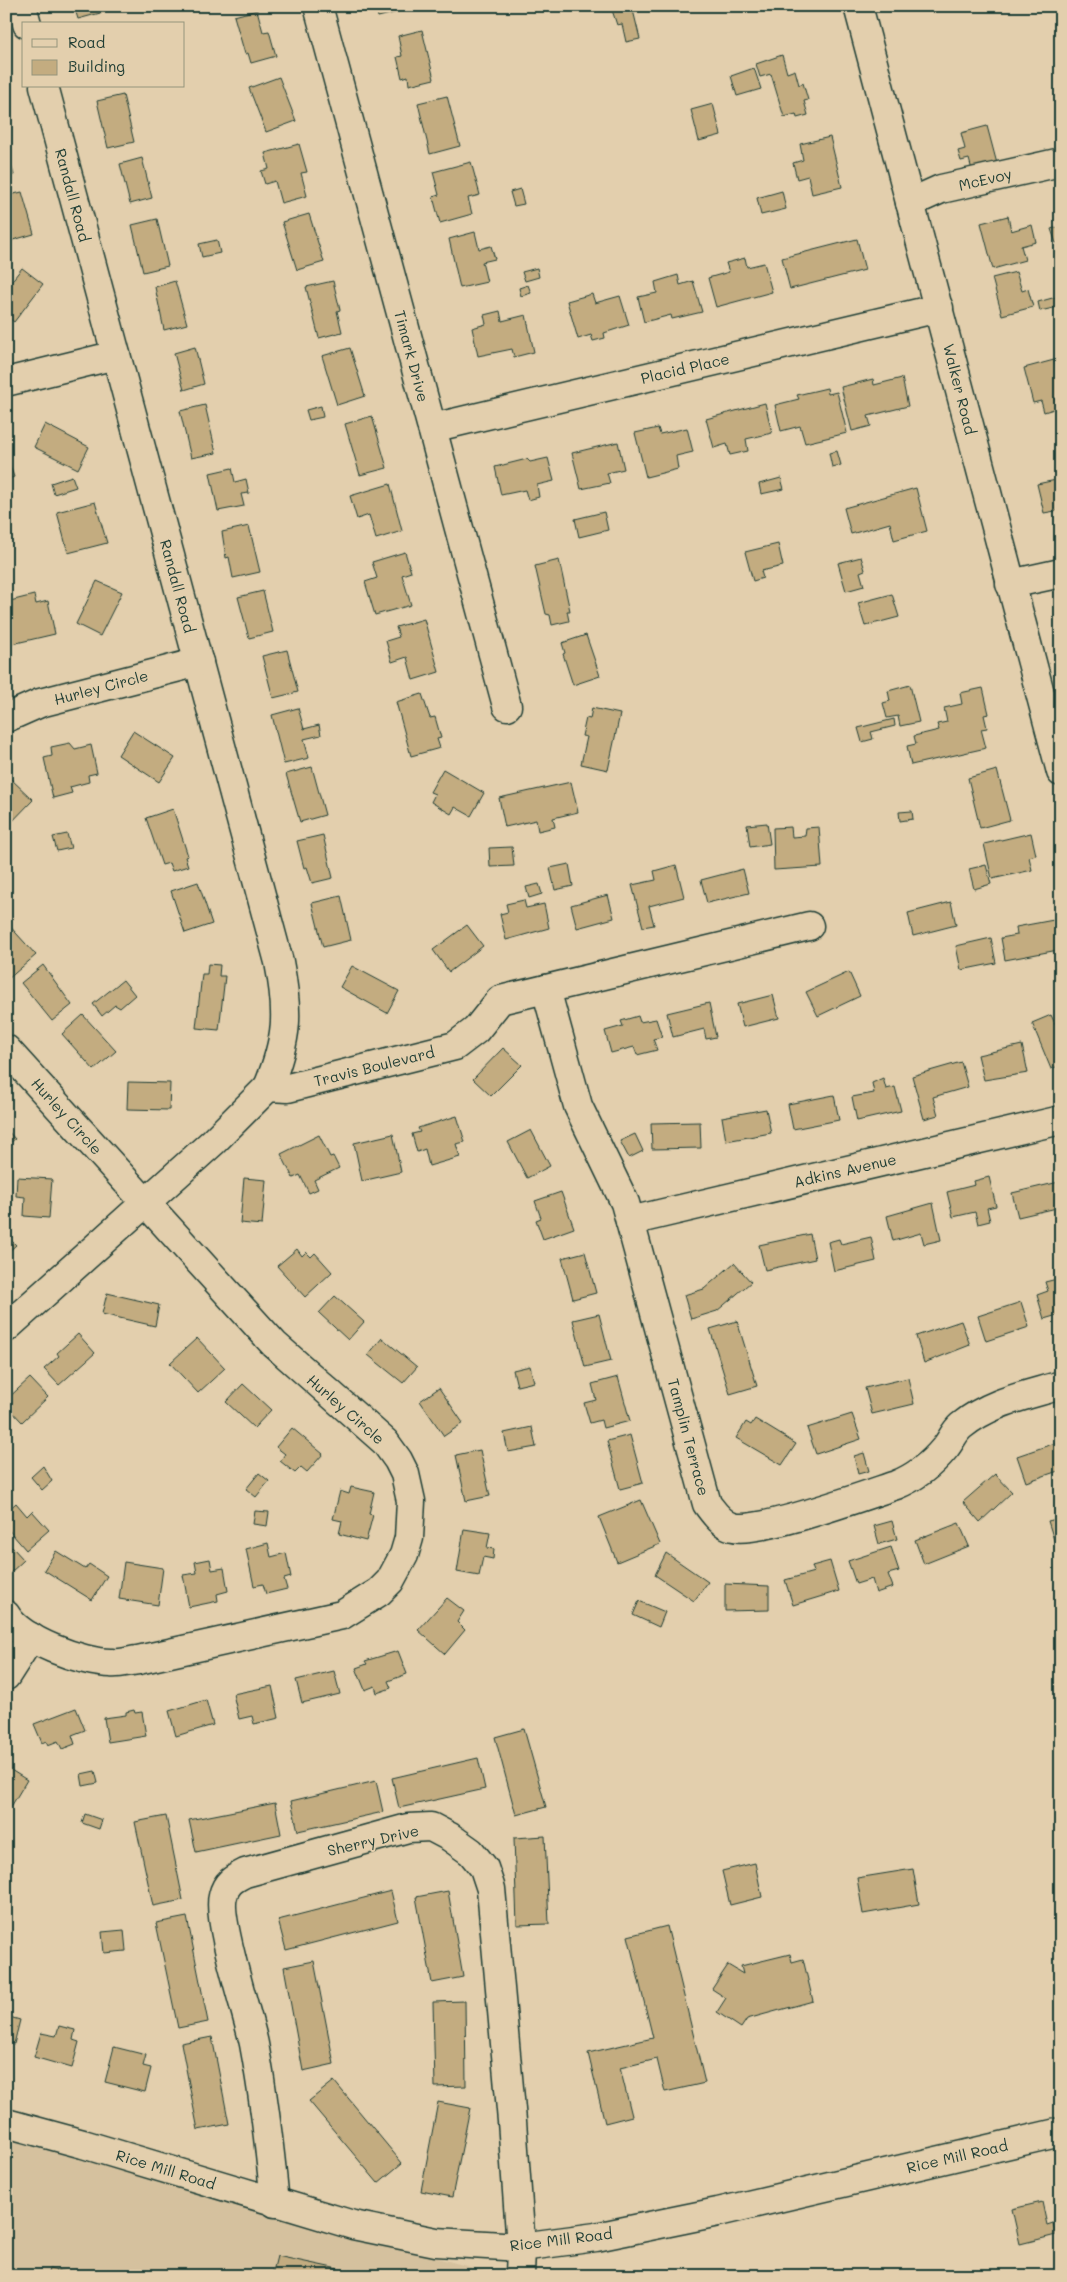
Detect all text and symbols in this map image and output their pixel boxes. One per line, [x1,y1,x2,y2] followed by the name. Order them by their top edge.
[22,22,185,88] legend
[68,32,105,52] text: Road
[68,56,125,76] text: Building
[51,146,95,244] street label: Randall Road
[956,163,1014,195] street label: McEvoy
[390,308,434,404] street label: Timark Drive
[939,341,981,437] street label: Walker Road
[639,348,731,388] street label: Placid Place
[156,537,200,635] street label: Randall Road
[52,665,150,709] street label: Hurley Circle
[312,1041,436,1091] street label: Travis Boulevard
[27,1073,107,1159] street label: Hurley Circle
[792,1148,898,1192] street label: Adkins Avenue
[303,1370,389,1448] street label: Hurley Circle
[664,1376,714,1498] street label: Tamplin Terrace
[325,1820,421,1860] street label: Sherry Drive
[904,2135,1010,2177] street label: Rice Mill Road
[114,2144,218,2194] street label: Rice Mill Road
[508,2223,614,2255] street label: Rice Mill Road

